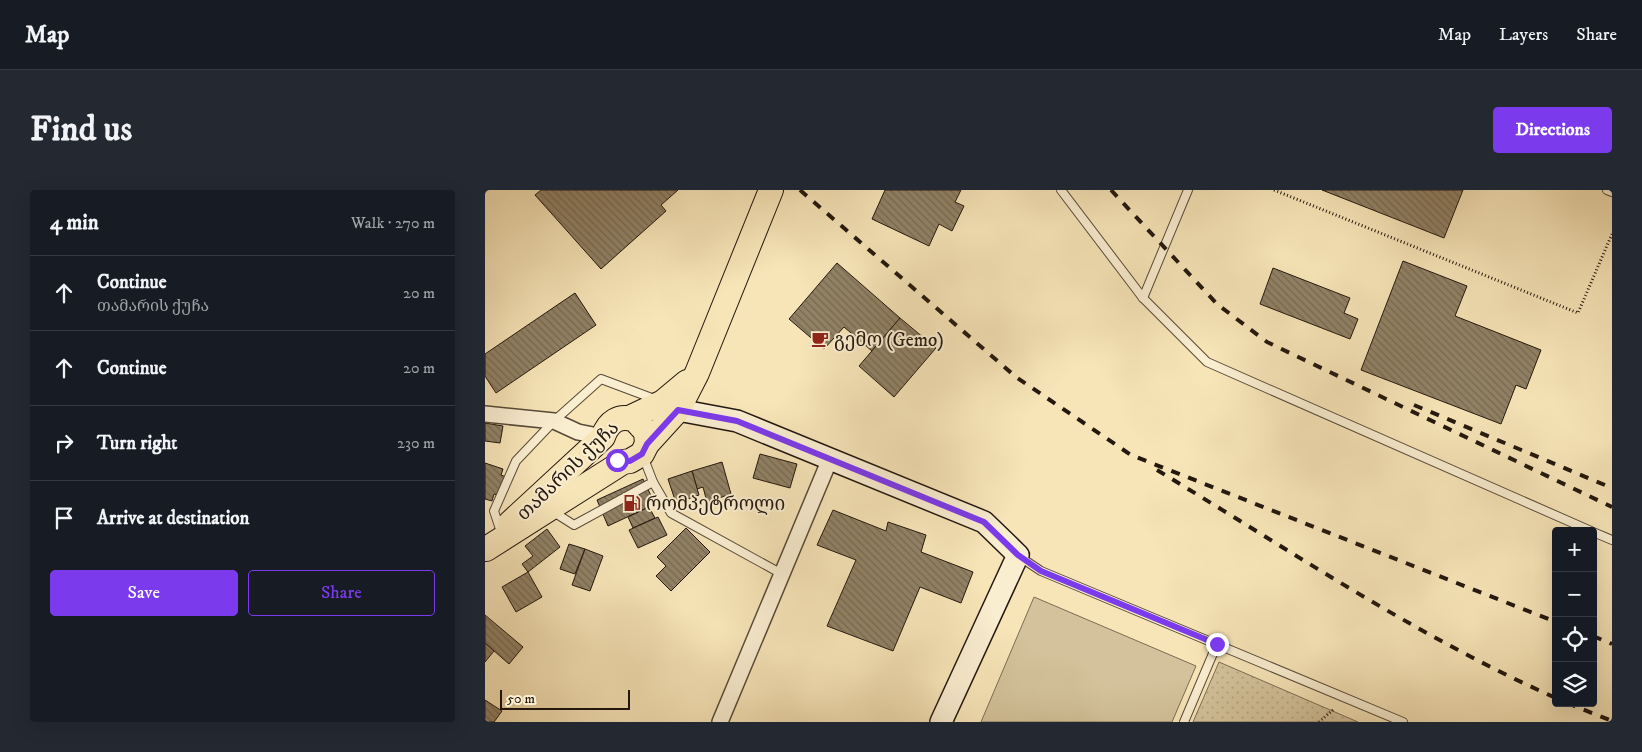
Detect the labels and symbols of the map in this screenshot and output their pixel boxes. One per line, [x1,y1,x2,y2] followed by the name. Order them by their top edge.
[810,329,830,349] cafe icon: გემო (Gemo)
[834,329,944,352] place label: გემო (Gemo)
[512,417,624,526] street label: თამარის ქუჩა
[606,449,629,472] route start
[622,493,642,513] fuel station icon: რომპეტროლი
[646,493,785,516] place label: რომპეტროლი
[1206,633,1229,656] route end
[500,687,630,710] scale bar

